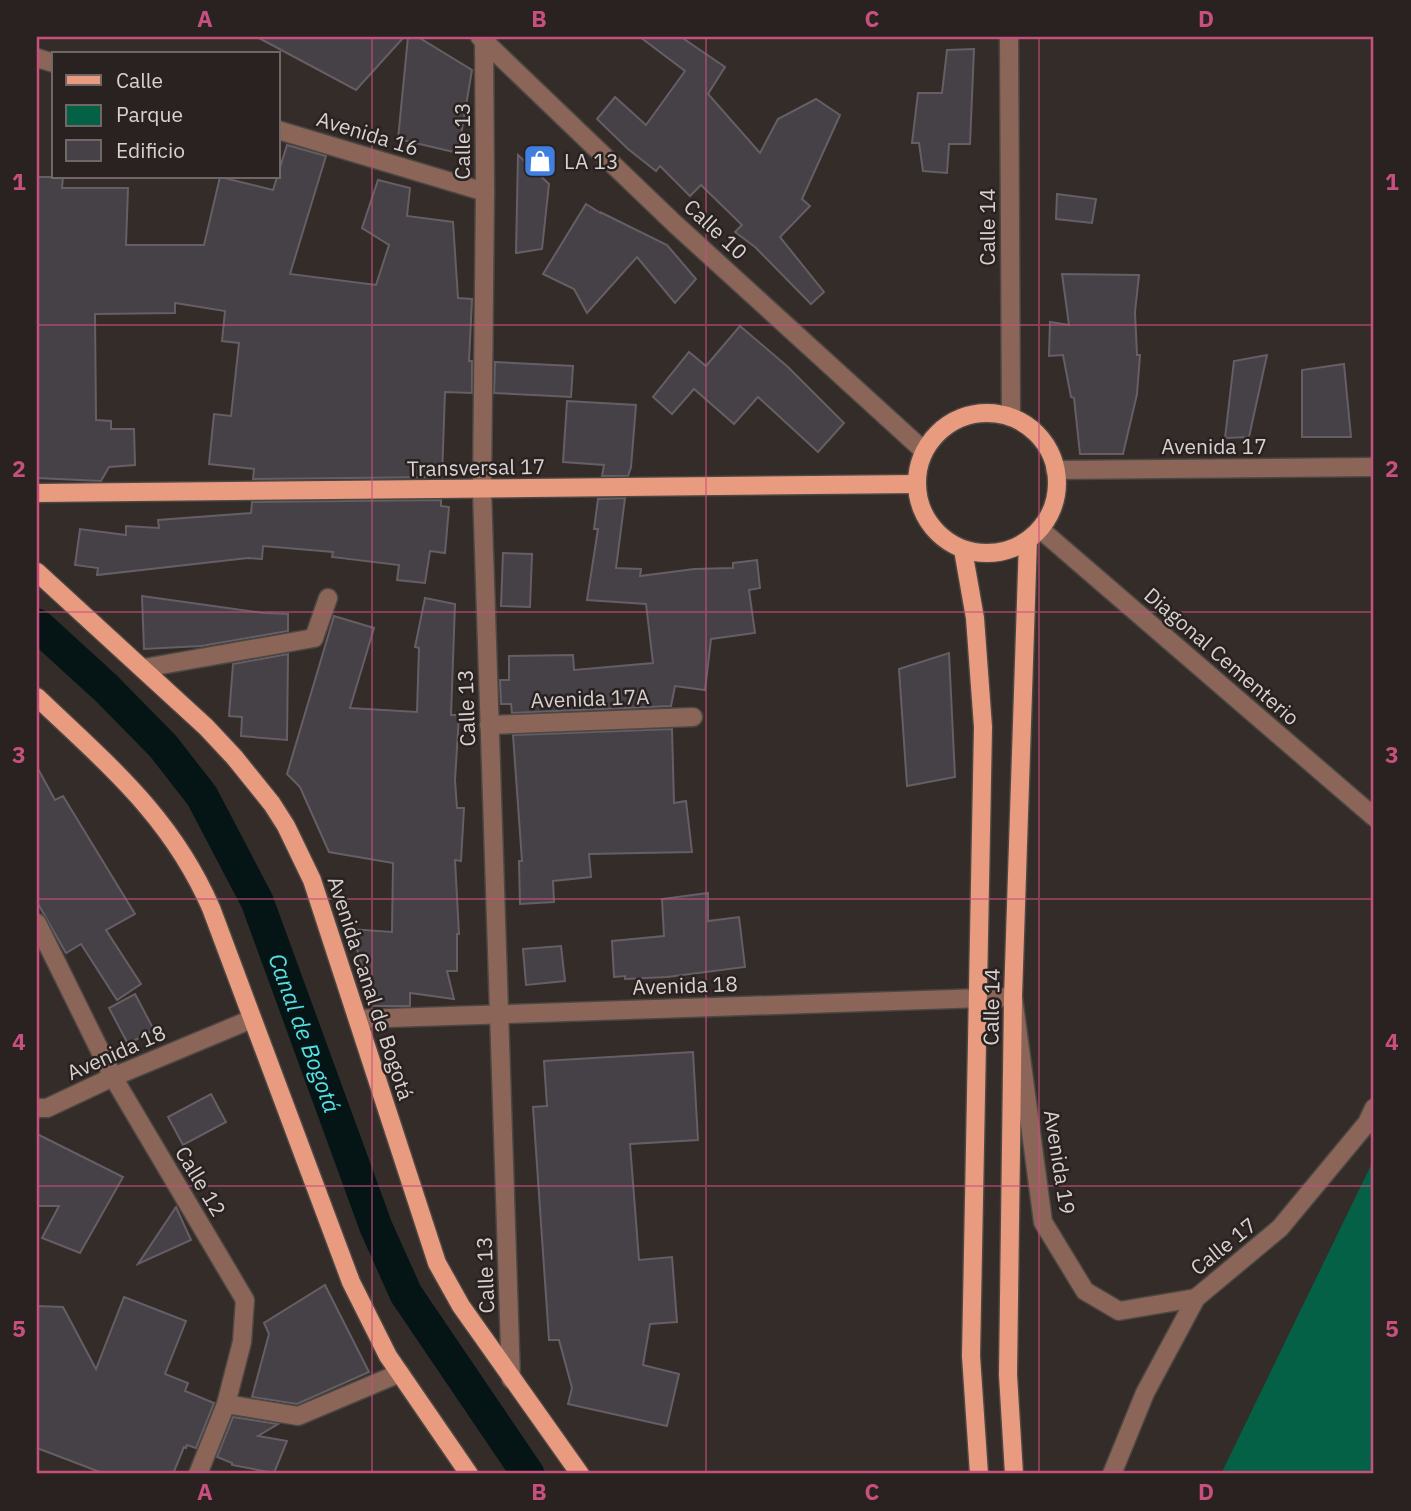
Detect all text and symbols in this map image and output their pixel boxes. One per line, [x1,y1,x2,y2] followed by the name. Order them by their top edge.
[197,3,213,33] text: A
[531,3,547,33] text: B
[865,3,880,33] text: C
[1198,3,1214,33] text: D
[52,52,280,178] legend
[116,66,163,94] text: Calle
[116,100,183,128] text: Parque
[448,102,476,180] street label: Calle 13
[313,104,423,162] street label: Avenida 16
[116,136,185,164] text: Edificio
[521,142,559,180] shop icon: LA 13
[564,147,619,175] place label: LA 13
[12,166,26,196] text: 1
[1385,166,1399,196] text: 1
[973,188,1001,266] street label: Calle 14
[678,192,754,266] street label: Calle 10
[1161,432,1267,460] street label: Avenida 17
[407,452,545,482] street label: Transversal 17
[12,453,26,483] text: 2
[1385,453,1399,483] text: 2
[1138,581,1306,731] street label: Diagonal Cementerio
[451,669,481,747] street label: Calle 13
[530,682,650,714] street label: Avenida 17A
[12,739,26,769] text: 3
[1385,739,1399,769] text: 3
[322,873,420,1103] street label: Avenida Canal de Bogotá
[262,949,348,1117] water label: Canal de Bogotá
[976,968,1006,1046] street label: Calle 14
[632,969,738,1001] street label: Avenida 18
[62,1018,170,1086] street label: Avenida 18
[12,1026,26,1056] text: 4
[1385,1026,1399,1056] text: 4
[1038,1108,1082,1216] street label: Avenida 19
[169,1141,233,1221] street label: Calle 12
[1184,1211,1262,1281] street label: Calle 17
[470,1236,500,1314] street label: Calle 13
[12,1313,26,1343] text: 5
[1385,1313,1399,1343] text: 5
[197,1476,213,1506] text: A
[531,1476,547,1506] text: B
[865,1476,880,1506] text: C
[1198,1476,1214,1506] text: D

